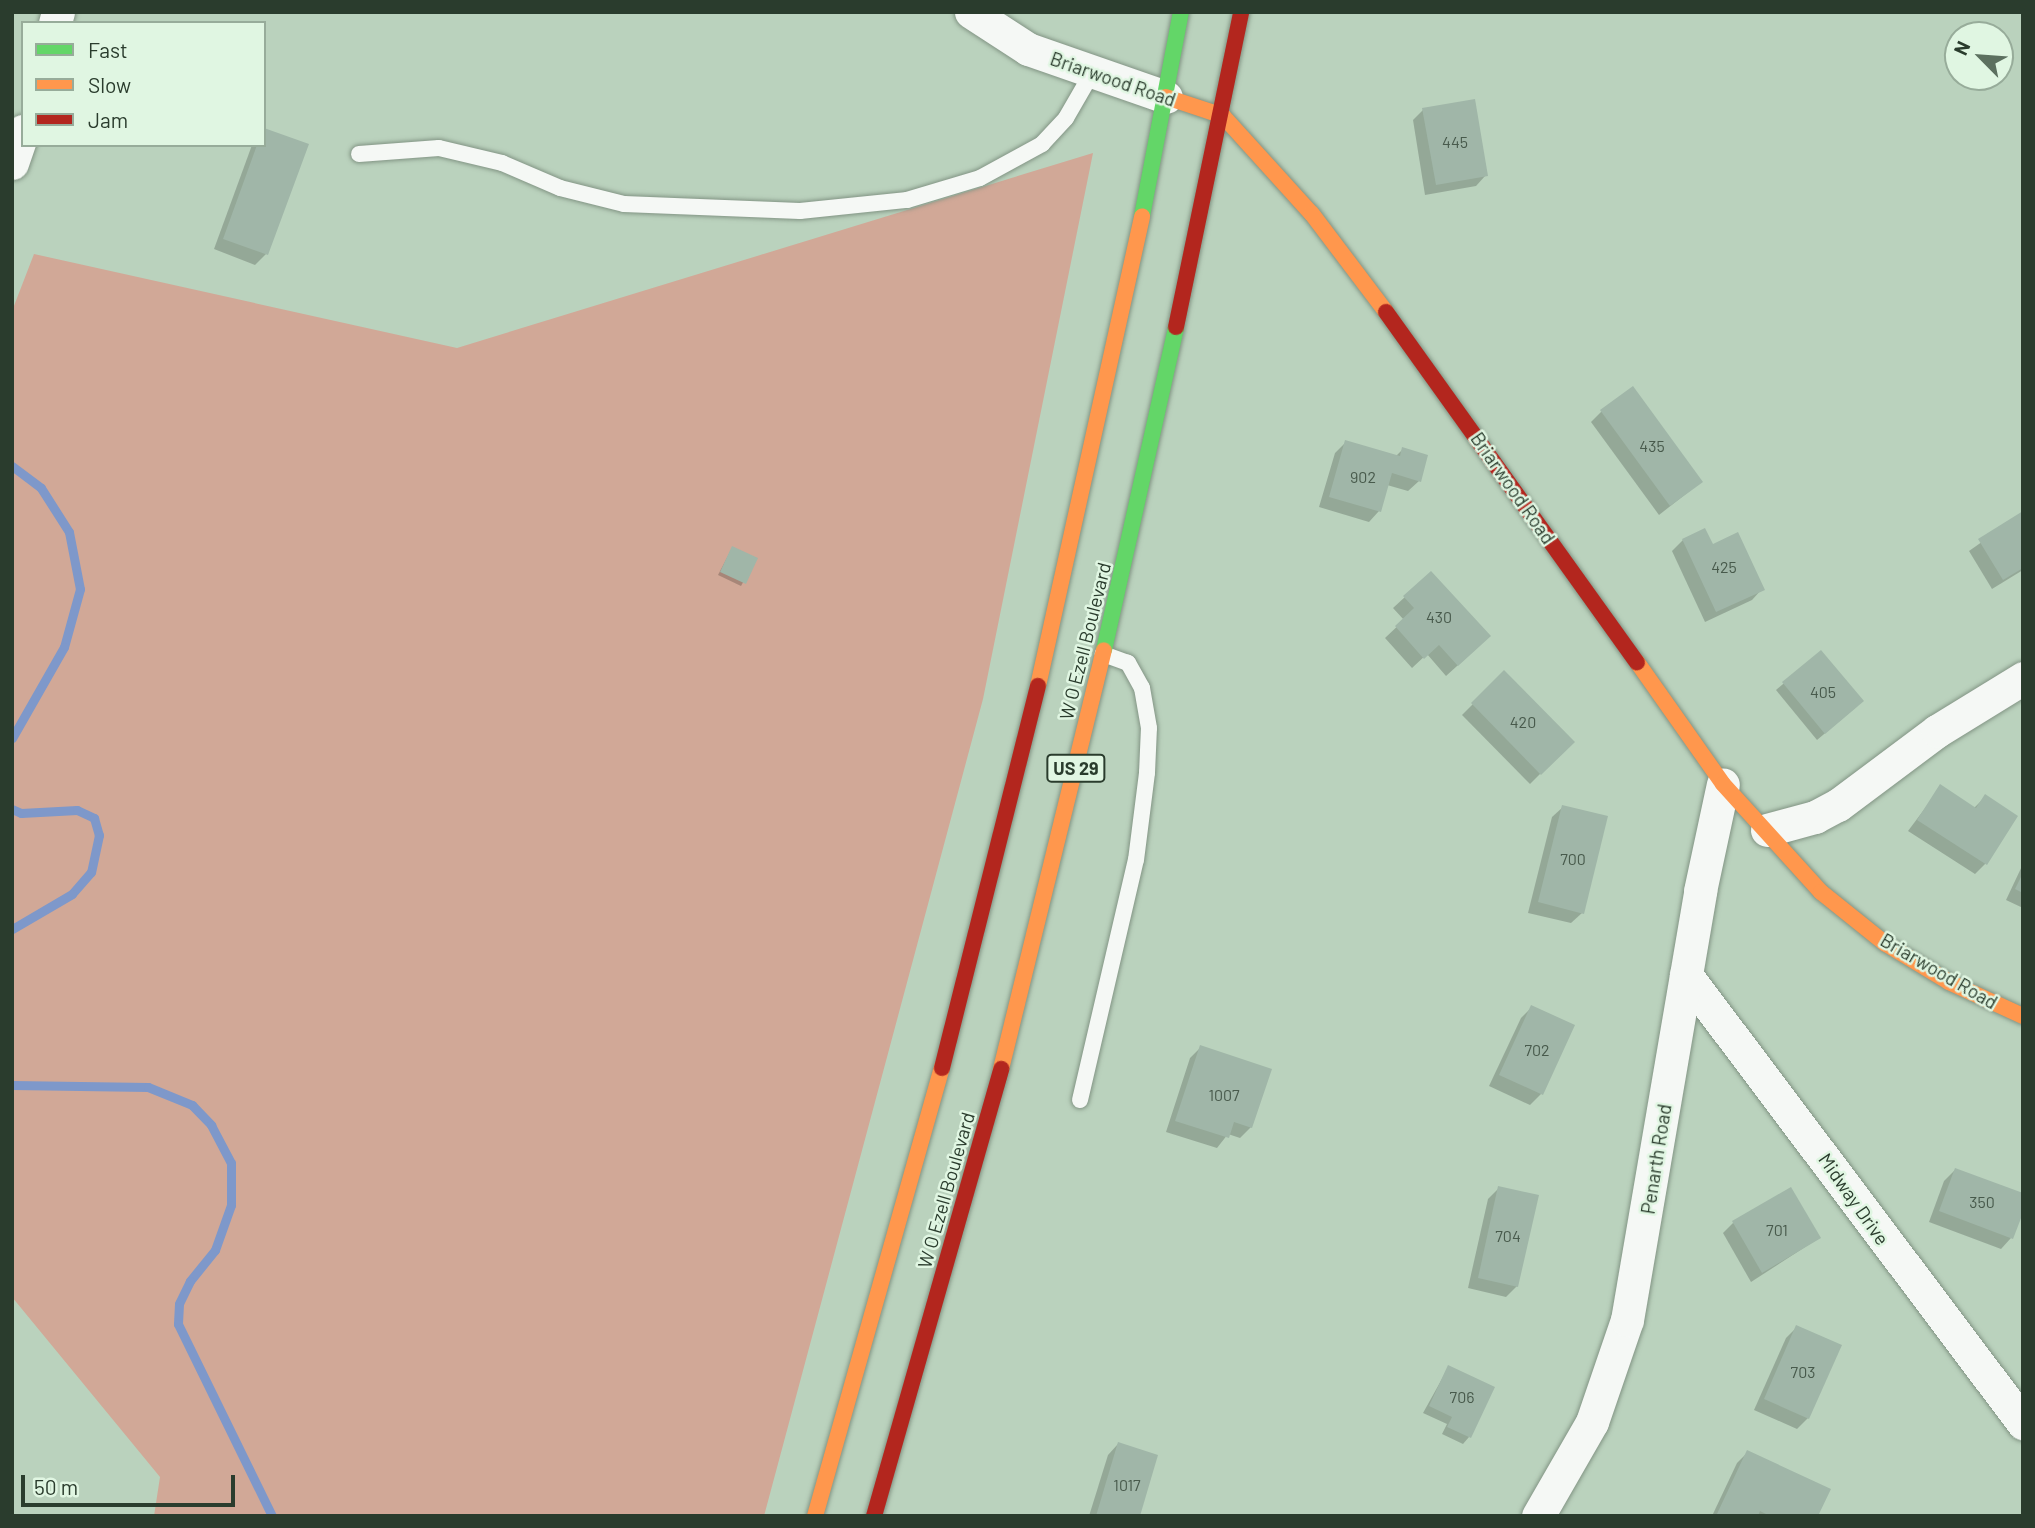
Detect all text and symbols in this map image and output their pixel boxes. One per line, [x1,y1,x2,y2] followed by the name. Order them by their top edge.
[21,21,266,147] legend
[1944,21,2014,91] north arrow
[88,37,128,62] text: Fast
[1948,37,1974,58] text: N
[1047,47,1179,111] street label: Briarwood Road
[88,72,131,97] text: Slow
[88,107,128,132] text: Jam
[1442,132,1468,152] house number: 445
[1466,428,1560,548] street label: Briarwood Road
[1639,436,1665,456] house number: 435
[1350,467,1376,487] house number: 902
[1711,557,1737,577] house number: 425
[1054,560,1116,722] street label: W O Ezell Boulevard
[1426,607,1452,627] house number: 430
[1810,682,1836,702] house number: 405
[1510,712,1536,732] house number: 420
[1046,754,1106,782] road number: US 29
[1560,849,1586,869] house number: 700
[1877,928,2001,1014] street label: Briarwood Road
[1524,1040,1550,1060] house number: 702
[1208,1085,1240,1105] house number: 1007
[1636,1102,1676,1216] street label: Penarth Road
[913,1109,979,1271] street label: W O Ezell Boulevard
[1814,1149,1894,1249] street label: Midway Drive
[1969,1192,1995,1212] house number: 350
[1766,1220,1788,1240] house number: 701
[1495,1226,1521,1246] house number: 704
[1791,1362,1815,1382] house number: 703
[1450,1387,1474,1407] house number: 706
[24,1462,238,1506] scale bar
[34,1474,78,1499] text: 50 m
[1113,1475,1141,1495] house number: 1017

